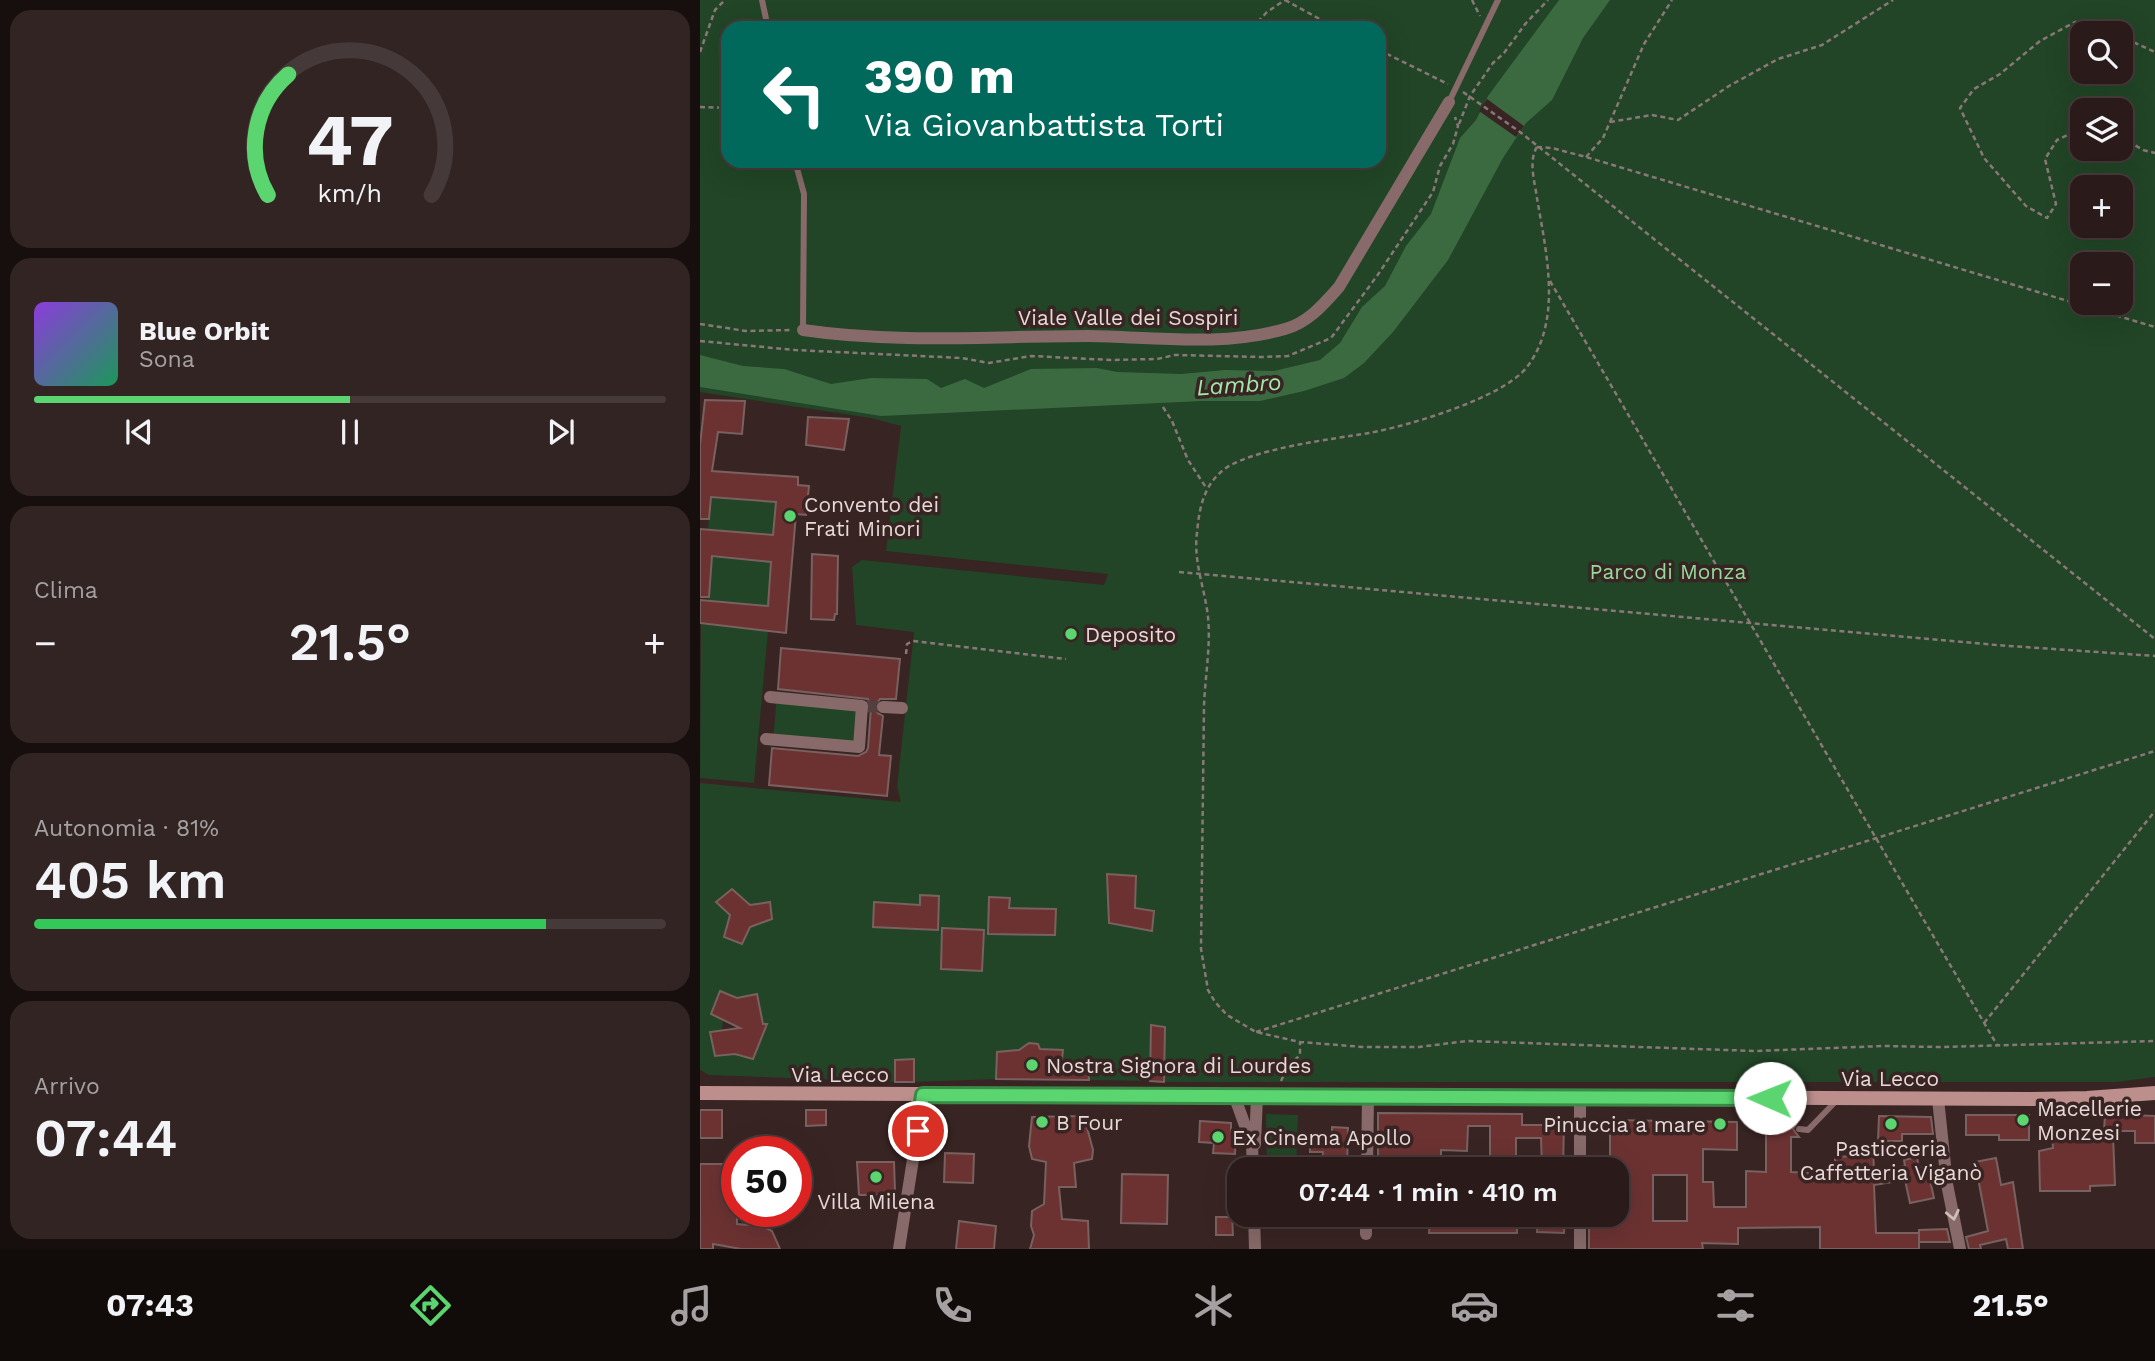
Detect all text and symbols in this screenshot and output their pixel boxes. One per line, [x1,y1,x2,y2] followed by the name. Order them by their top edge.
[2070,21,2133,315] map controls
[2070,21,2133,84] button: search
[864,47,1015,105] text: 390 m
[749,49,840,140] icon: left
[306,97,394,183] text: 47
[2070,98,2133,161] button: layers
[864,106,1224,144] text: Via Giovanbattista Torti
[2070,175,2133,238] button: +
[318,179,382,208] text: km/h
[2070,252,2133,315] button: −
[1018,305,1238,330] street label: Viale Valle dei Sospiri
[139,316,269,346] text: Blue Orbit
[139,346,195,373] text: Sona
[1196,369,1282,401] water label: Lambro
[120,413,158,451] icon: previous
[331,413,369,451] icon: pause
[542,413,580,451] icon: next
[804,492,939,541] place label: Convento dei Frati Minori
[782,508,798,524] marker: Convento dei Frati Minori
[1590,559,1747,584] park label: Parco di Monza
[34,577,98,604] text: Clima
[289,612,411,673] text: 21.5°
[34,621,57,665] text: −
[643,621,666,665] text: +
[1085,622,1176,647] place label: Deposito
[1063,626,1079,642] marker: Deposito
[34,815,219,842] text: Autonomia · 81%
[34,850,226,911] text: 405 km
[1046,1053,1311,1078] place label: Nostra Signora di Lourdes
[1024,1057,1040,1073] marker: Nostra Signora di Lourdes
[1733,1061,1807,1135] position arrow
[791,1062,889,1087] street label: Via Lecco
[1841,1066,1939,1091] street label: Via Lecco
[34,1073,100,1100] text: Arrivo
[2037,1096,2142,1145] place label: Macellerie Monzesi
[888,1101,948,1161] pin
[34,1108,177,1169] text: 07:44
[1056,1110,1123,1135] place label: B Four
[899,1112,937,1150] icon: arrive
[1543,1112,1706,1137] place label: Pinuccia a mare
[2015,1112,2031,1128] marker: Macellerie Monzesi
[1034,1114,1050,1130] marker: B Four
[1712,1116,1728,1132] marker: Pinuccia a mare
[1883,1116,1899,1132] marker: Pasticceria Caffetteria Viganò
[1232,1125,1411,1150] place label: Ex Cinema Apollo
[1210,1129,1226,1145] marker: Ex Cinema Apollo
[721,1136,812,1227] speed limit sign: 50
[1800,1136,1982,1185] place label: Pasticceria Caffetteria Viganò
[868,1169,884,1185] marker: Villa Milena
[1298,1177,1558,1207] text: 07:44 · 1 min · 410 m
[817,1189,935,1214] place label: Villa Milena
[1945,1209,1960,1221] one-way arrow
[406,1281,455,1330] icon: directions
[667,1281,716,1330] icon: music
[928,1281,977,1330] icon: phone
[1189,1281,1238,1330] icon: climate
[1450,1281,1499,1330] icon: car
[1711,1281,1760,1330] icon: filters
[106,1286,194,1324] text: 07:43
[1972,1286,2049,1324] text: 21.5°

